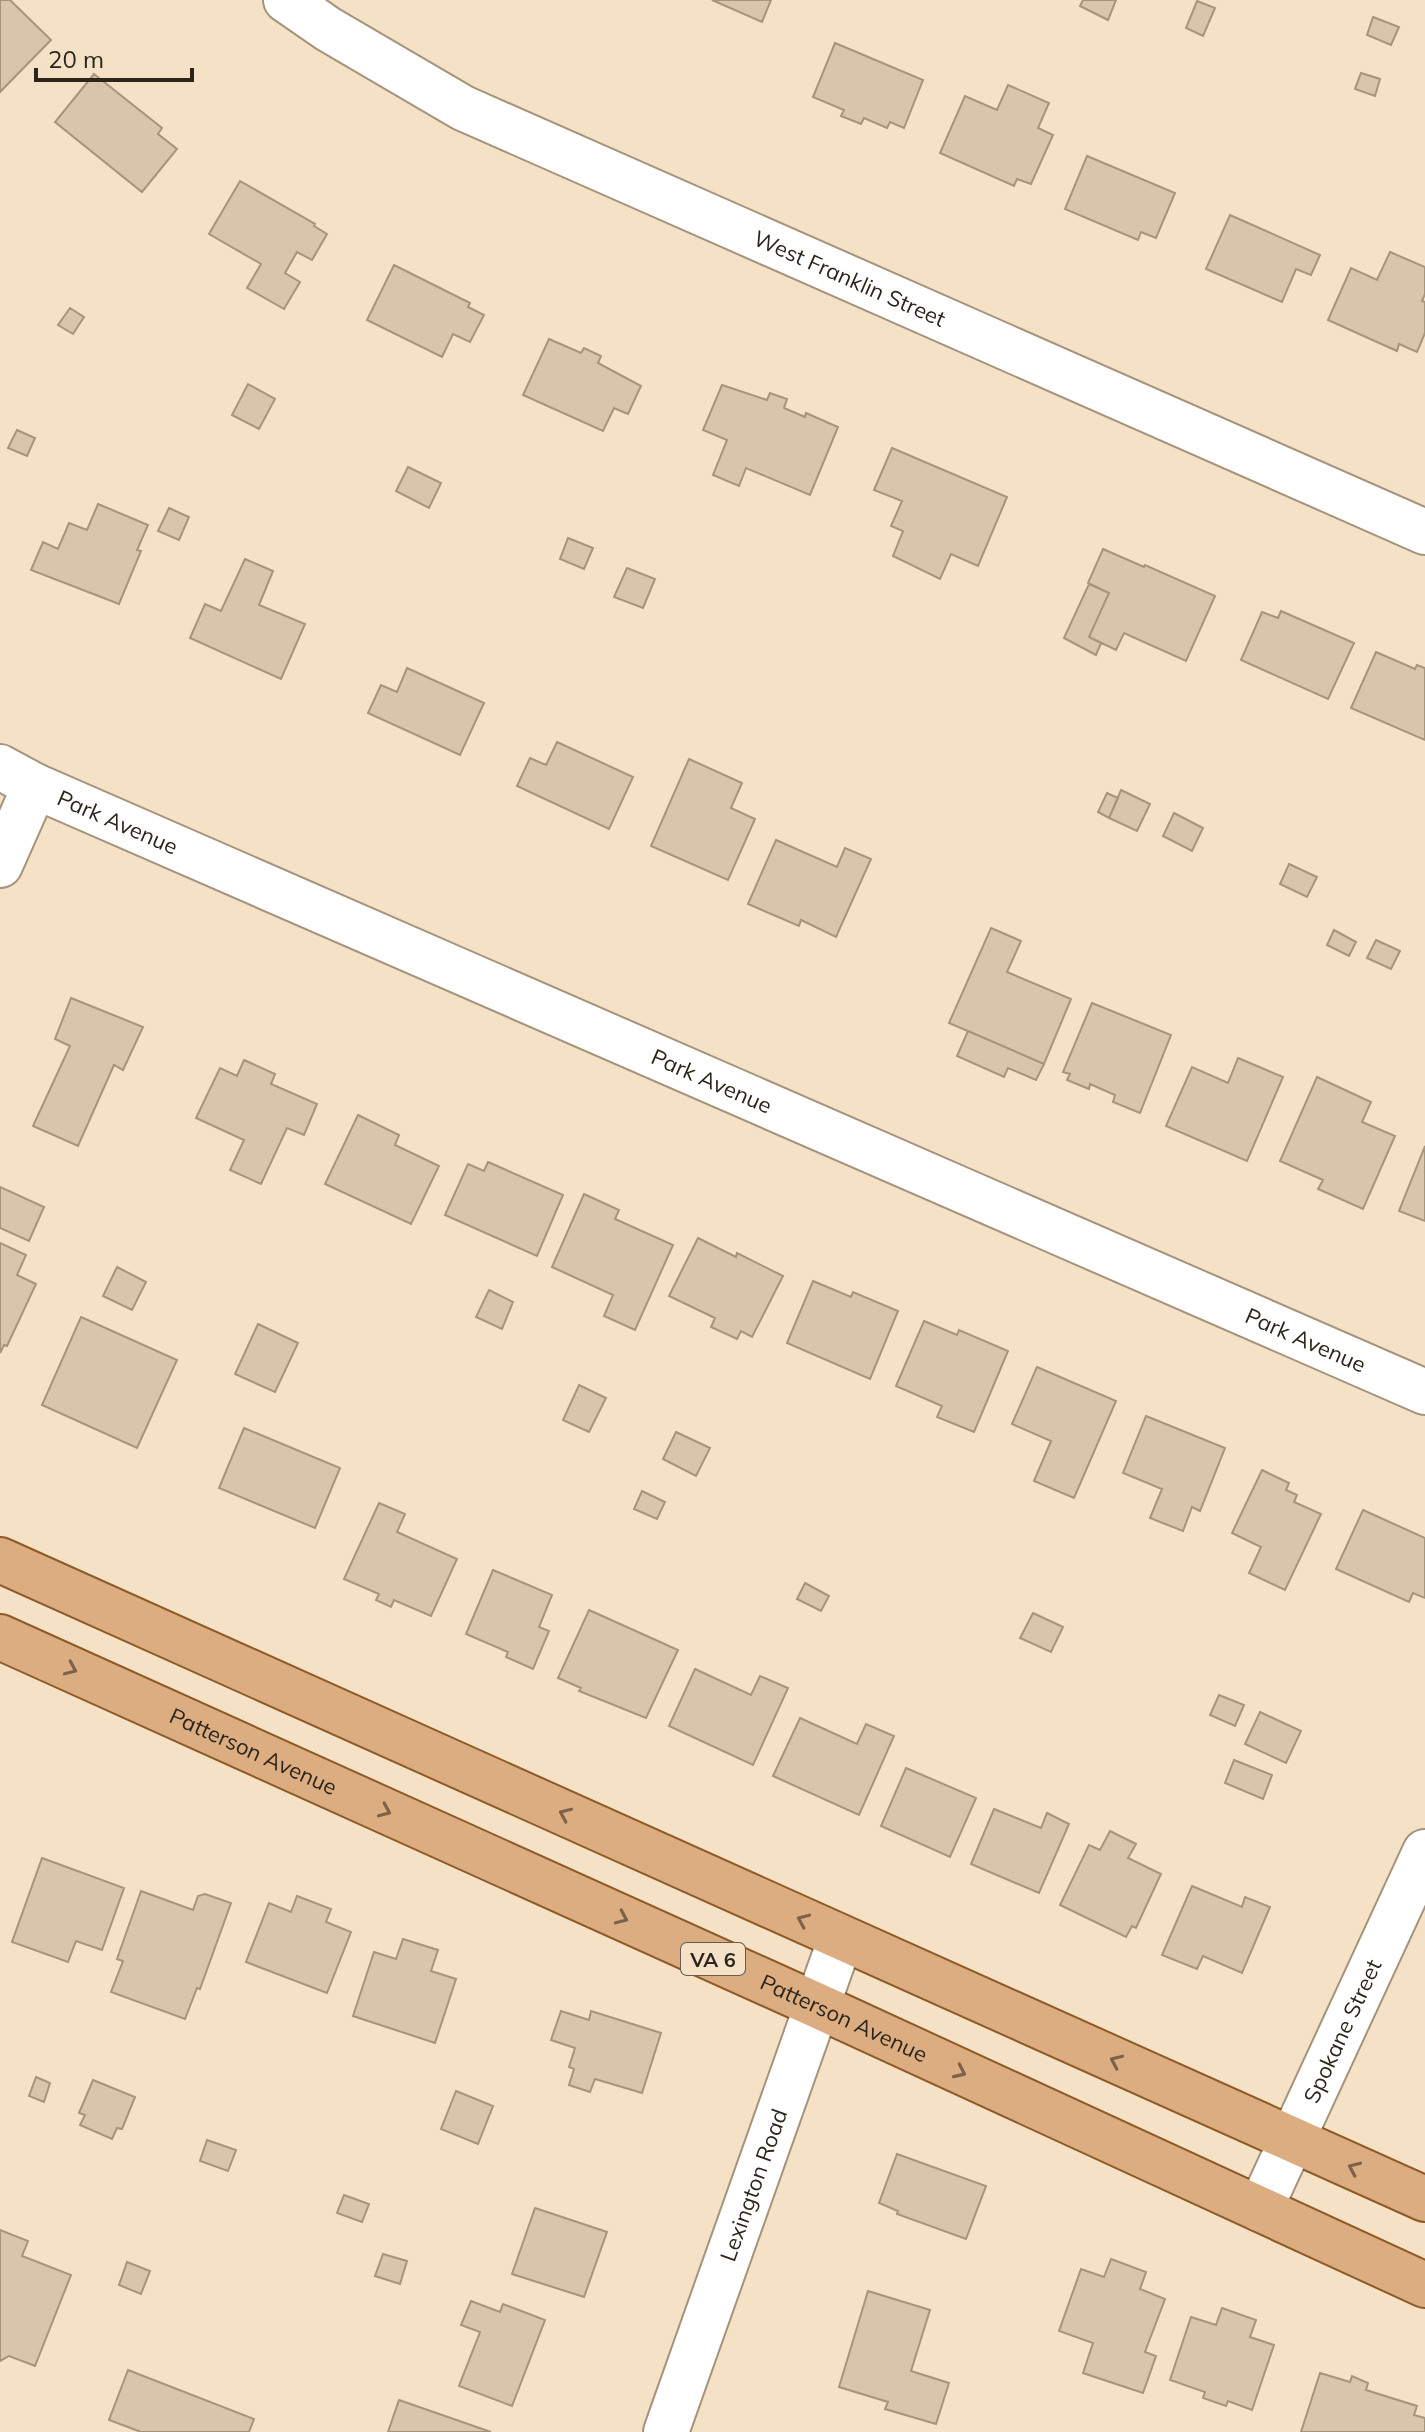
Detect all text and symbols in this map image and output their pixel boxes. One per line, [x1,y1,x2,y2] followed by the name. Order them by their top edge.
[36,32,192,82] scale bar
[48,44,104,74] text: 20 m
[749,224,950,333] street label: West Franklin Street
[53,783,182,861] street label: Park Avenue
[647,1042,776,1120] street label: Park Avenue
[1241,1301,1370,1379] street label: Park Avenue
[63,1659,77,1675] one-way arrow
[165,1701,342,1801] street label: Patterson Avenue
[376,1801,391,1817] one-way arrow
[559,1807,574,1823] one-way arrow
[613,1908,628,1924] one-way arrow
[796,1914,811,1930] one-way arrow
[681,1943,745,1975] road number: VA 6
[1297,1954,1388,2107] street label: Spokane Street
[756,1968,932,2068] street label: Patterson Avenue
[1110,2055,1125,2071] one-way arrow
[952,2062,966,2078] one-way arrow
[714,2105,793,2265] street label: Lexington Road
[1348,2161,1362,2177] one-way arrow

